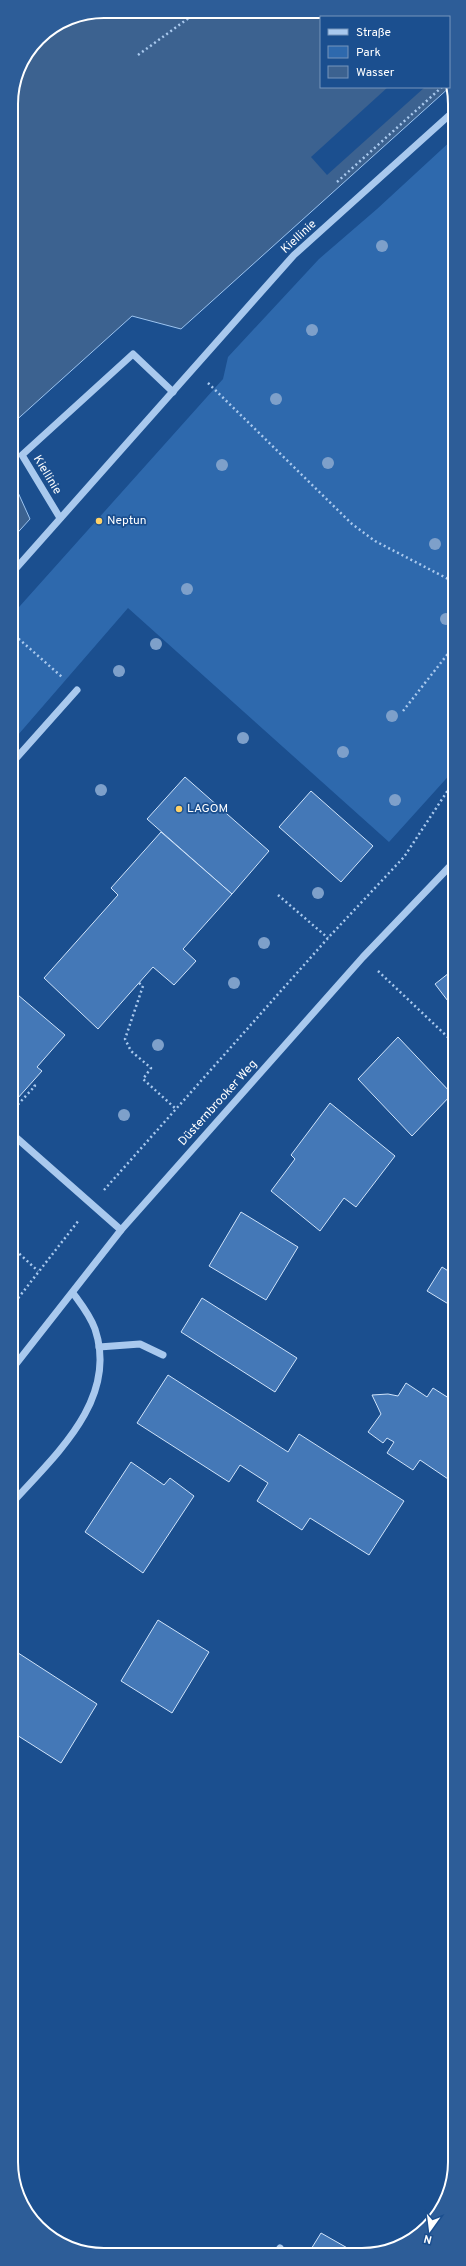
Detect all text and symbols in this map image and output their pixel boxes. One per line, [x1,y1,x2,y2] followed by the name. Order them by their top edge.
[320,16,450,88] legend
[356,25,391,41] text: Straße
[356,45,381,61] text: Park
[356,65,395,81] text: Wasser
[278,216,320,258] street label: Kiellinie
[29,452,65,498] street label: Kiellinie
[107,513,147,529] place label: Neptun
[94,516,104,526] marker: Neptun
[187,801,228,817] place label: LAGOM
[174,804,184,814] marker: LAGOM
[175,1057,261,1149] street label: Düsternbrooker Weg
[410,2210,450,2250] north arrow
[422,2231,433,2246] text: N

